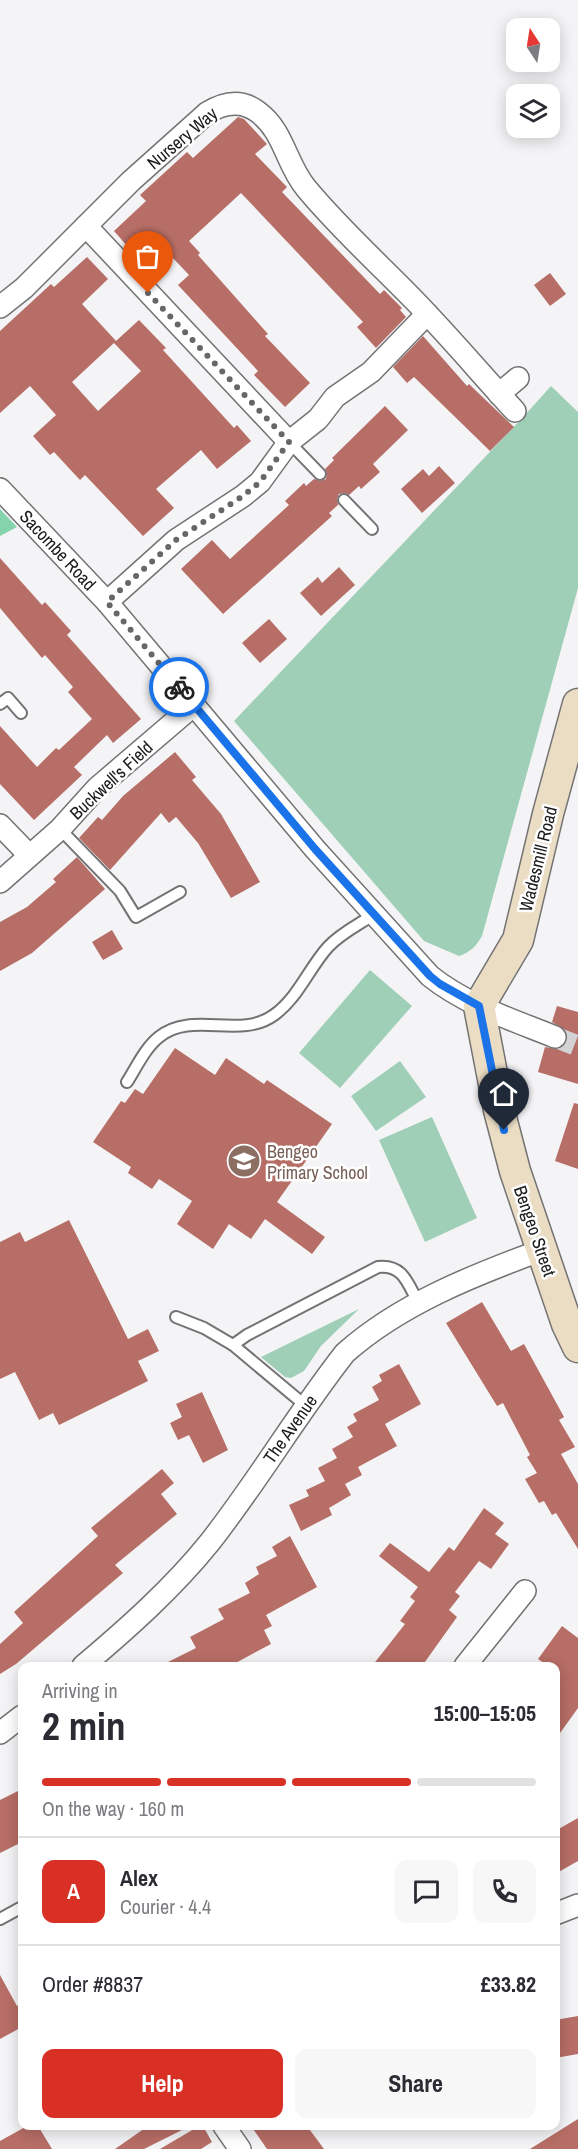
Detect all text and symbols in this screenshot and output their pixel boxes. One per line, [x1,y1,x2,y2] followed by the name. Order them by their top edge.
[506,18,560,72] north arrow
[506,18,560,138] map controls
[506,84,560,138] button: layers
[142,101,223,175] street label: Nursery Way
[122,231,173,293] pin
[131,240,164,273] icon: bag
[14,504,102,596] street label: Sacombe Road
[149,657,209,717] courier
[163,671,196,704] icon: bike
[64,735,158,825] street label: Buckwell's Field
[513,804,563,914] street label: Wadesmill Road
[478,1068,529,1130] pin
[487,1077,520,1110] icon: home
[267,1139,368,1185] place label: Bengeo Primary School
[226,1143,262,1179] school or university icon: Bengeo Primary School
[508,1182,562,1280] street label: Bengeo Street
[257,1390,323,1468] street label: The Avenue
[42,1677,118,1704] text: Arriving in
[434,1698,536,1728] text: 15:00–15:05
[42,1700,126,1752] text: 2 min
[42,1795,184,1822] text: On the way · 160 m
[395,1860,458,1923] button: chat
[473,1860,536,1923] button: phone
[120,1863,158,1893] text: Alex
[67,1876,80,1906] text: A
[120,1893,211,1920] text: Courier · 4.4
[42,1969,143,1999] text: Order #8837
[481,1969,536,1999] text: £33.82
[42,2049,283,2118] button: Help
[295,2049,536,2118] button: Share

